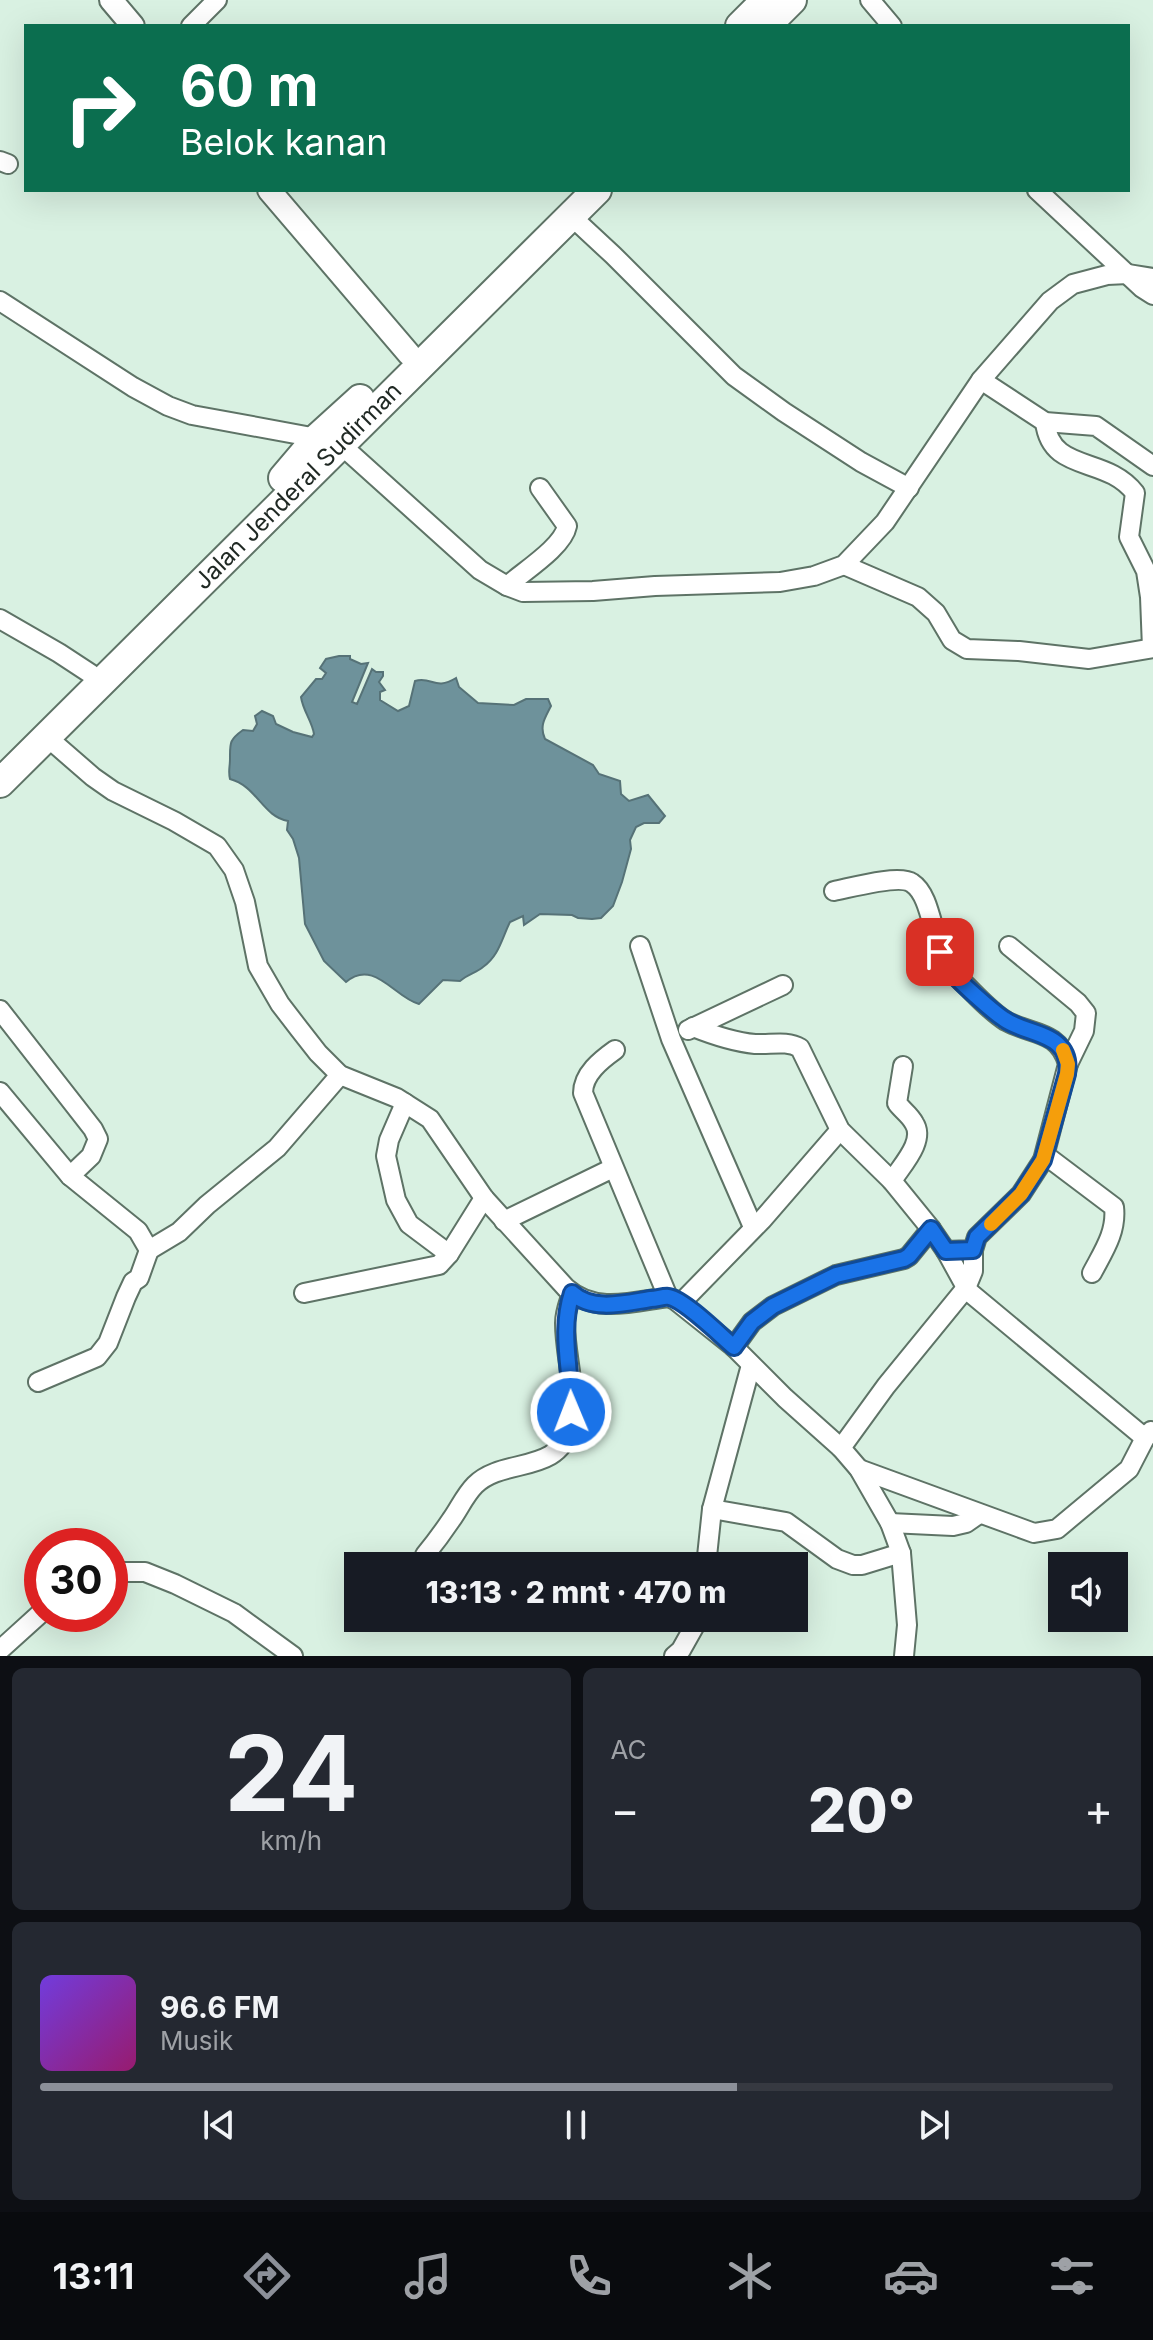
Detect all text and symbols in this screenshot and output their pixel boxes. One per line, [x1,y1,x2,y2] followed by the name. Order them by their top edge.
[180,52,319,120] text: 60 m
[48,56,152,160] icon: right
[180,120,387,164] text: Belok kanan
[188,376,407,595] street label: Jalan Jenderal Sudirman
[906,918,974,986] pin
[918,930,962,974] icon: arrive
[529,1370,613,1454] position arrow
[24,1528,128,1632] speed limit sign: 30
[1048,1552,1128,1632] map controls
[1048,1552,1128,1632] button: sound
[426,1574,726,1610] text: 13:13 · 2 mnt · 470 m
[224,1710,358,1836] text: 24
[611,1734,647,1765] text: AC
[808,1774,915,1846] text: 20°
[611,1783,640,1837] text: −
[1084,1783,1113,1837] text: +
[260,1825,322,1856] text: km/h
[160,1989,279,2025] text: 96.6 FM
[160,2025,233,2056] text: Musik
[197,2103,241,2147] icon: previous
[554,2103,598,2147] icon: pause
[912,2103,956,2147] icon: next
[239,2248,295,2304] icon: directions
[400,2248,456,2304] icon: music
[561,2248,617,2304] icon: phone
[722,2248,778,2304] icon: climate
[883,2248,939,2304] icon: car
[1044,2248,1100,2304] icon: filters
[53,2254,134,2298] text: 13:11

